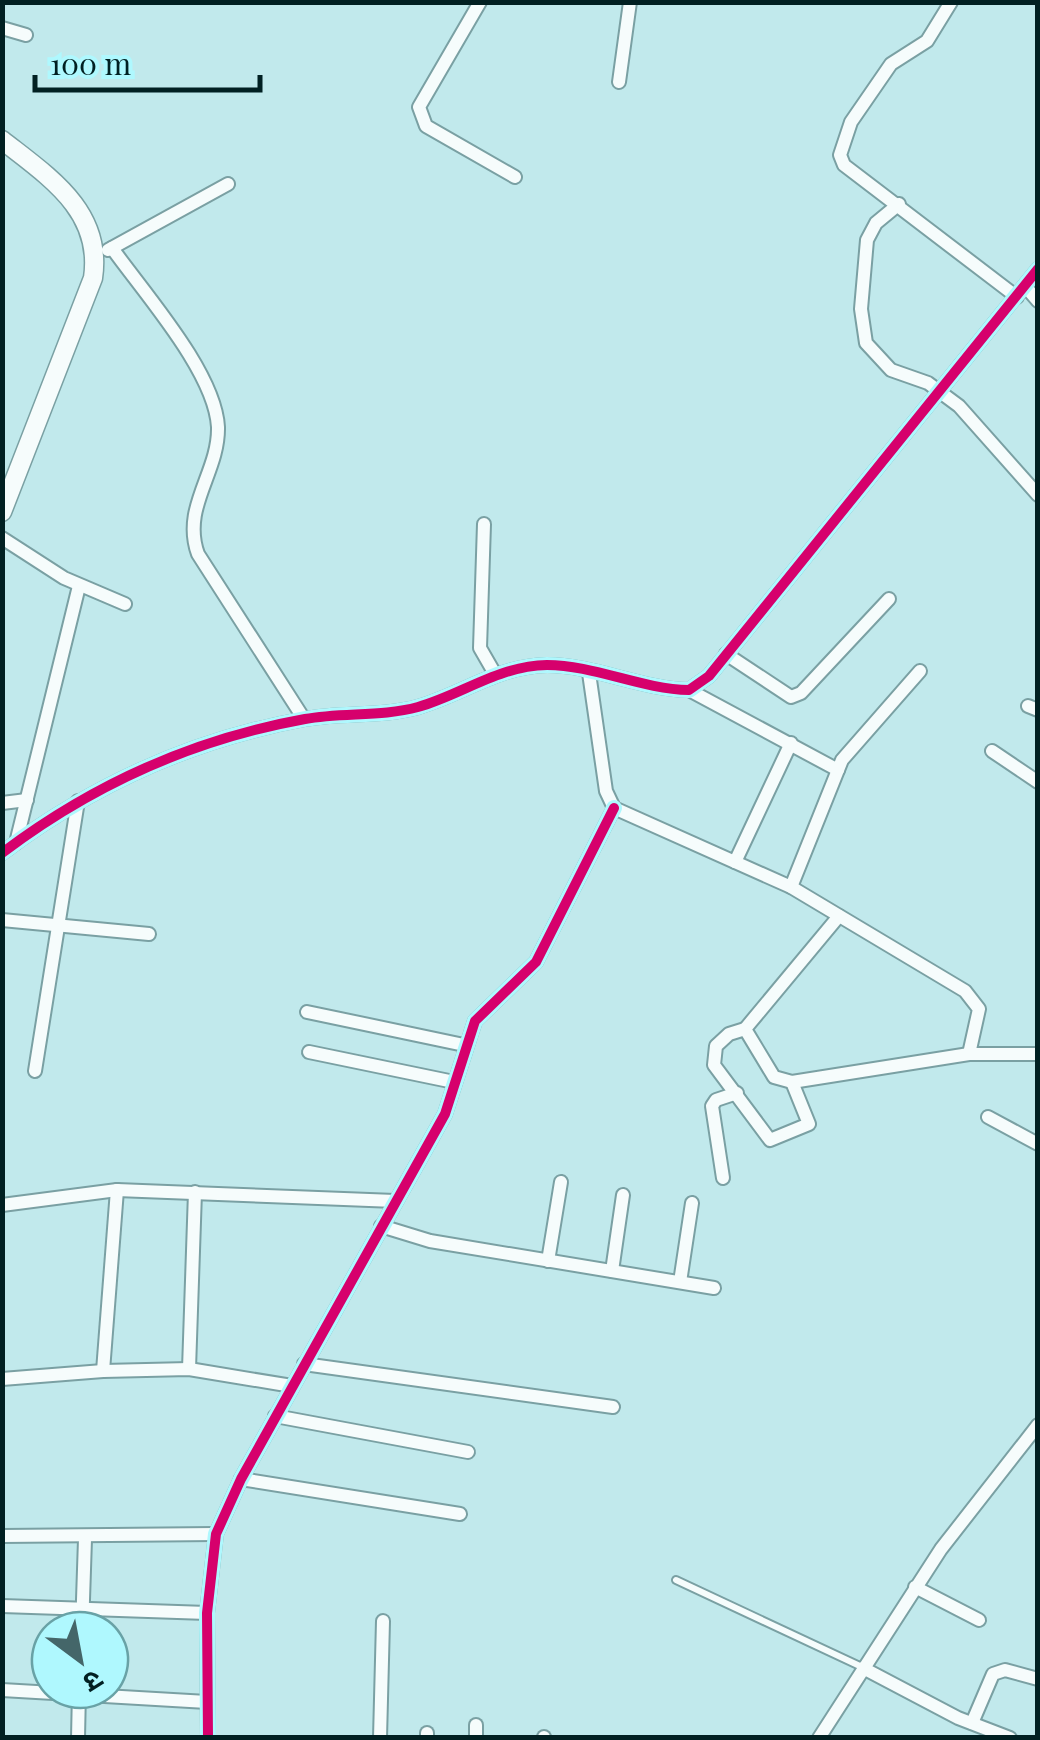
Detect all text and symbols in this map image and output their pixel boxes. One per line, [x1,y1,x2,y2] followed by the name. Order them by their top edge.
[35,30,260,92] scale bar
[50,43,132,83] text: 100 m
[30,1610,130,1710] north arrow
[77,1662,111,1703] text: उ

